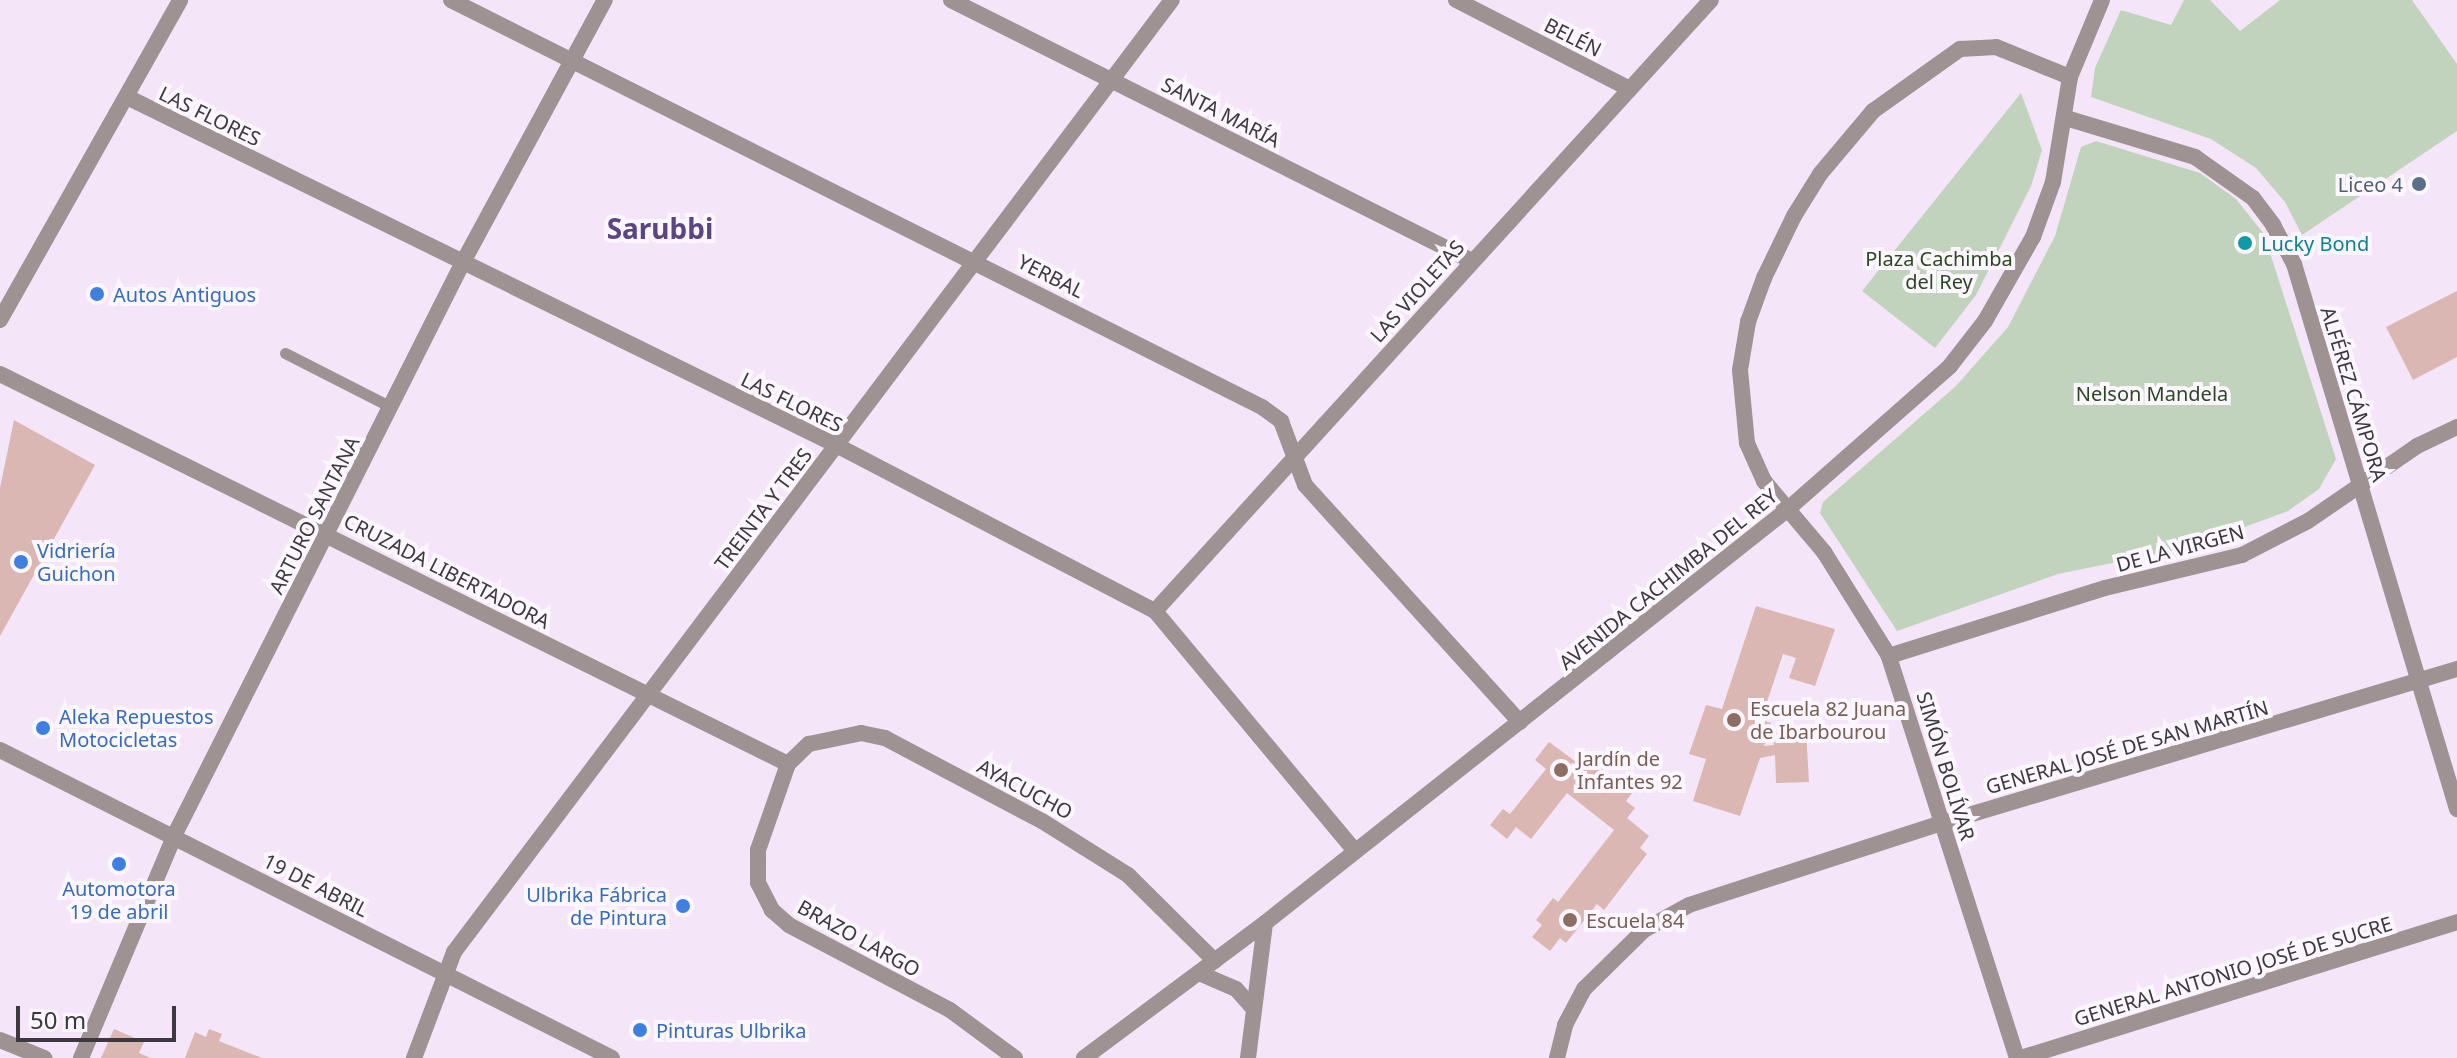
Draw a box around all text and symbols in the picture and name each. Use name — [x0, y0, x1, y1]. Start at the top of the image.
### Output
street label: BELÉN — [1540, 12, 1606, 62]
street label: SANTA MARÍA — [1158, 72, 1284, 152]
street label: LAS FLORES — [155, 81, 265, 151]
place label: Liceo 4 — [2338, 172, 2403, 196]
marker: Liceo 4 — [2410, 175, 2428, 193]
district label: Sarubbi — [607, 211, 713, 245]
place label: Lucky Bond — [2261, 231, 2369, 255]
marker: Lucky Bond — [2236, 234, 2254, 252]
street label: LAS VIOLETAS — [1365, 235, 1469, 347]
park label: Plaza Cachimba del Rey — [1865, 246, 2013, 293]
street label: YERBAL — [1014, 249, 1088, 303]
place label: Autos Antiguos — [113, 282, 256, 306]
marker: Autos Antiguos — [88, 285, 106, 303]
street label: ALFÉREZ CÁMPORA — [2316, 304, 2392, 484]
street label: LAS FLORES — [737, 367, 847, 437]
park label: Nelson Mandela — [2076, 381, 2228, 405]
street label: ARTURO SANTANA — [264, 432, 364, 598]
street label: TREINTA Y TRES — [709, 443, 817, 575]
street label: AVENIDA CACHIMBA DEL REY — [1554, 483, 1782, 675]
street label: CRUZADA LIBERTADORA — [340, 509, 554, 633]
street label: DE LA VIRGEN — [2113, 519, 2247, 577]
place label: Vidriería Guichon — [37, 538, 116, 585]
marker: Vidriería Guichon — [12, 553, 30, 571]
street label: SIMÓN BOLÍVAR — [1912, 689, 1980, 843]
street label: GENERAL JOSÉ DE SAN MARTÍN — [1983, 695, 2271, 799]
place label: Escuela 82 Juana de Ibarbourou — [1750, 696, 1906, 743]
place label: Aleka Repuestos Motocicletas — [59, 704, 213, 751]
marker: Escuela 82 Juana de Ibarbourou — [1725, 711, 1743, 729]
marker: Aleka Repuestos Motocicletas — [34, 719, 52, 737]
place label: Jardín de Infantes 92 — [1577, 746, 1683, 793]
street label: AYACUCHO — [973, 754, 1077, 824]
marker: Jardín de Infantes 92 — [1552, 761, 1570, 779]
street label: 19 DE ABRIL — [260, 848, 372, 922]
marker: Automotora 19 de abril — [110, 855, 128, 873]
place label: Automotora 19 de abril — [62, 876, 176, 923]
place label: Ulbrika Fábrica de Pintura — [526, 882, 667, 929]
street label: BRAZO LARGO — [794, 894, 924, 982]
marker: Ulbrika Fábrica de Pintura — [674, 897, 692, 915]
place label: Escuela 84 — [1586, 908, 1684, 932]
marker: Escuela 84 — [1561, 911, 1579, 929]
street label: GENERAL ANTONIO JOSÉ DE SUCRE — [2071, 911, 2395, 1031]
scale bar — [20, 990, 180, 1040]
text: 50 m — [30, 1003, 86, 1036]
place label: Pinturas Ulbrika — [656, 1018, 806, 1042]
marker: Pinturas Ulbrika — [631, 1021, 649, 1039]

